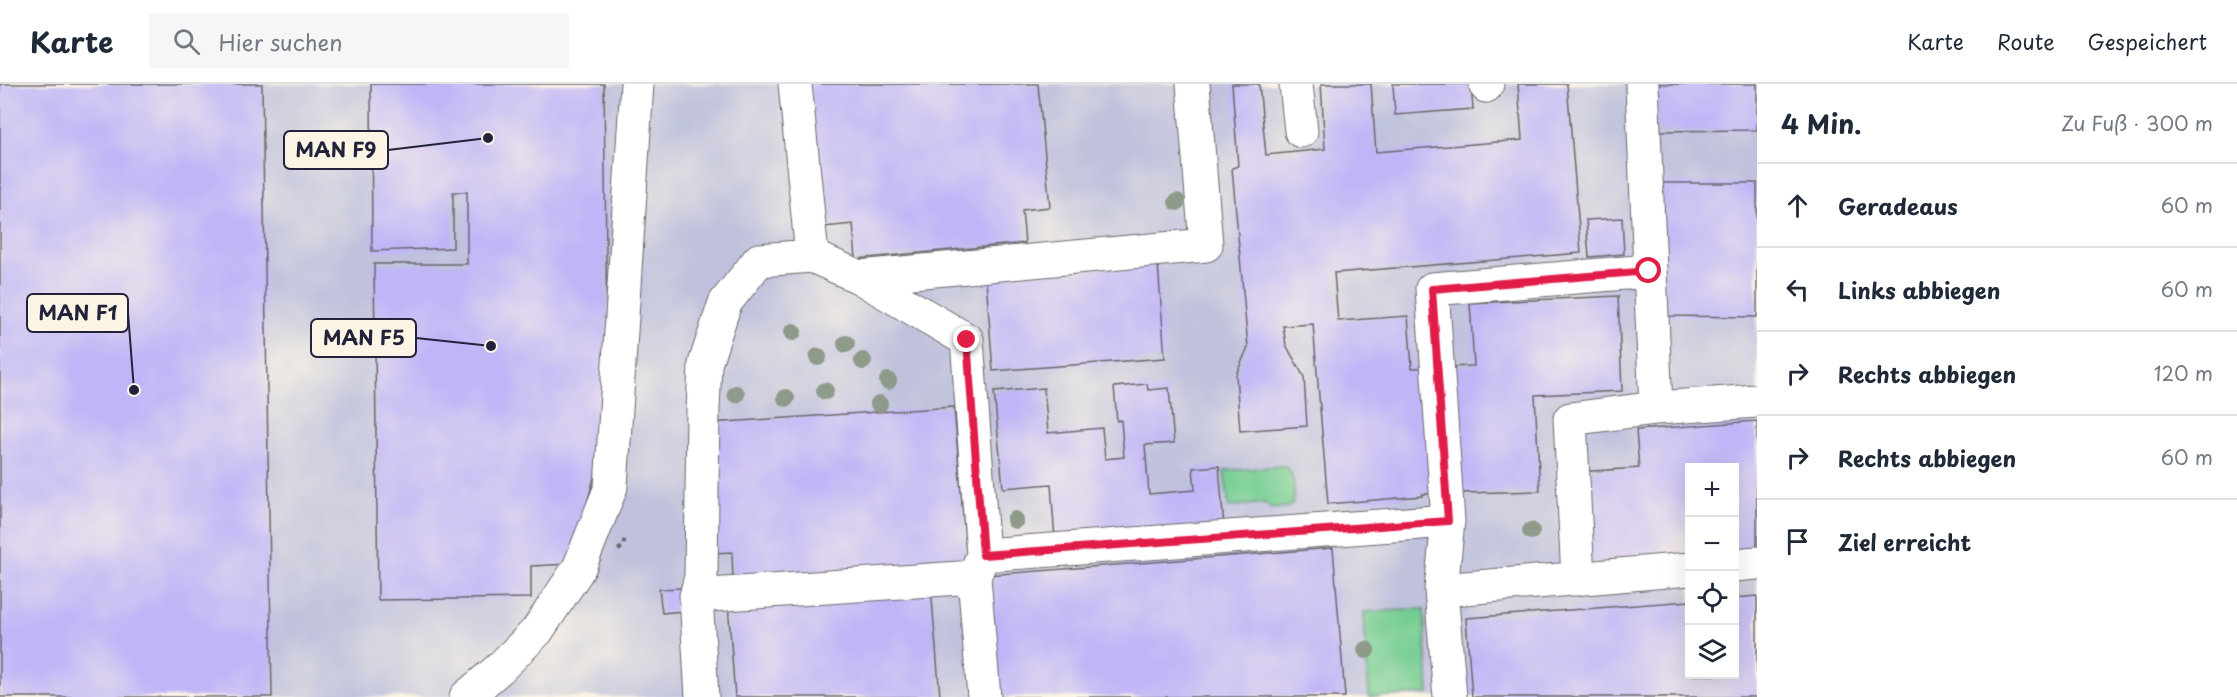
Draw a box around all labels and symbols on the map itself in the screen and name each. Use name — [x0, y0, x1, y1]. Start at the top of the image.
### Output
callout: MAN F9 — [284, 131, 388, 169]
text: MAN F9 — [296, 134, 376, 164]
route start — [1635, 257, 1661, 283]
callout: MAN F1 — [27, 294, 128, 332]
text: MAN F1 — [39, 297, 118, 327]
callout: MAN F5 — [311, 319, 416, 357]
text: MAN F5 — [323, 322, 405, 352]
route end — [953, 326, 979, 352]

